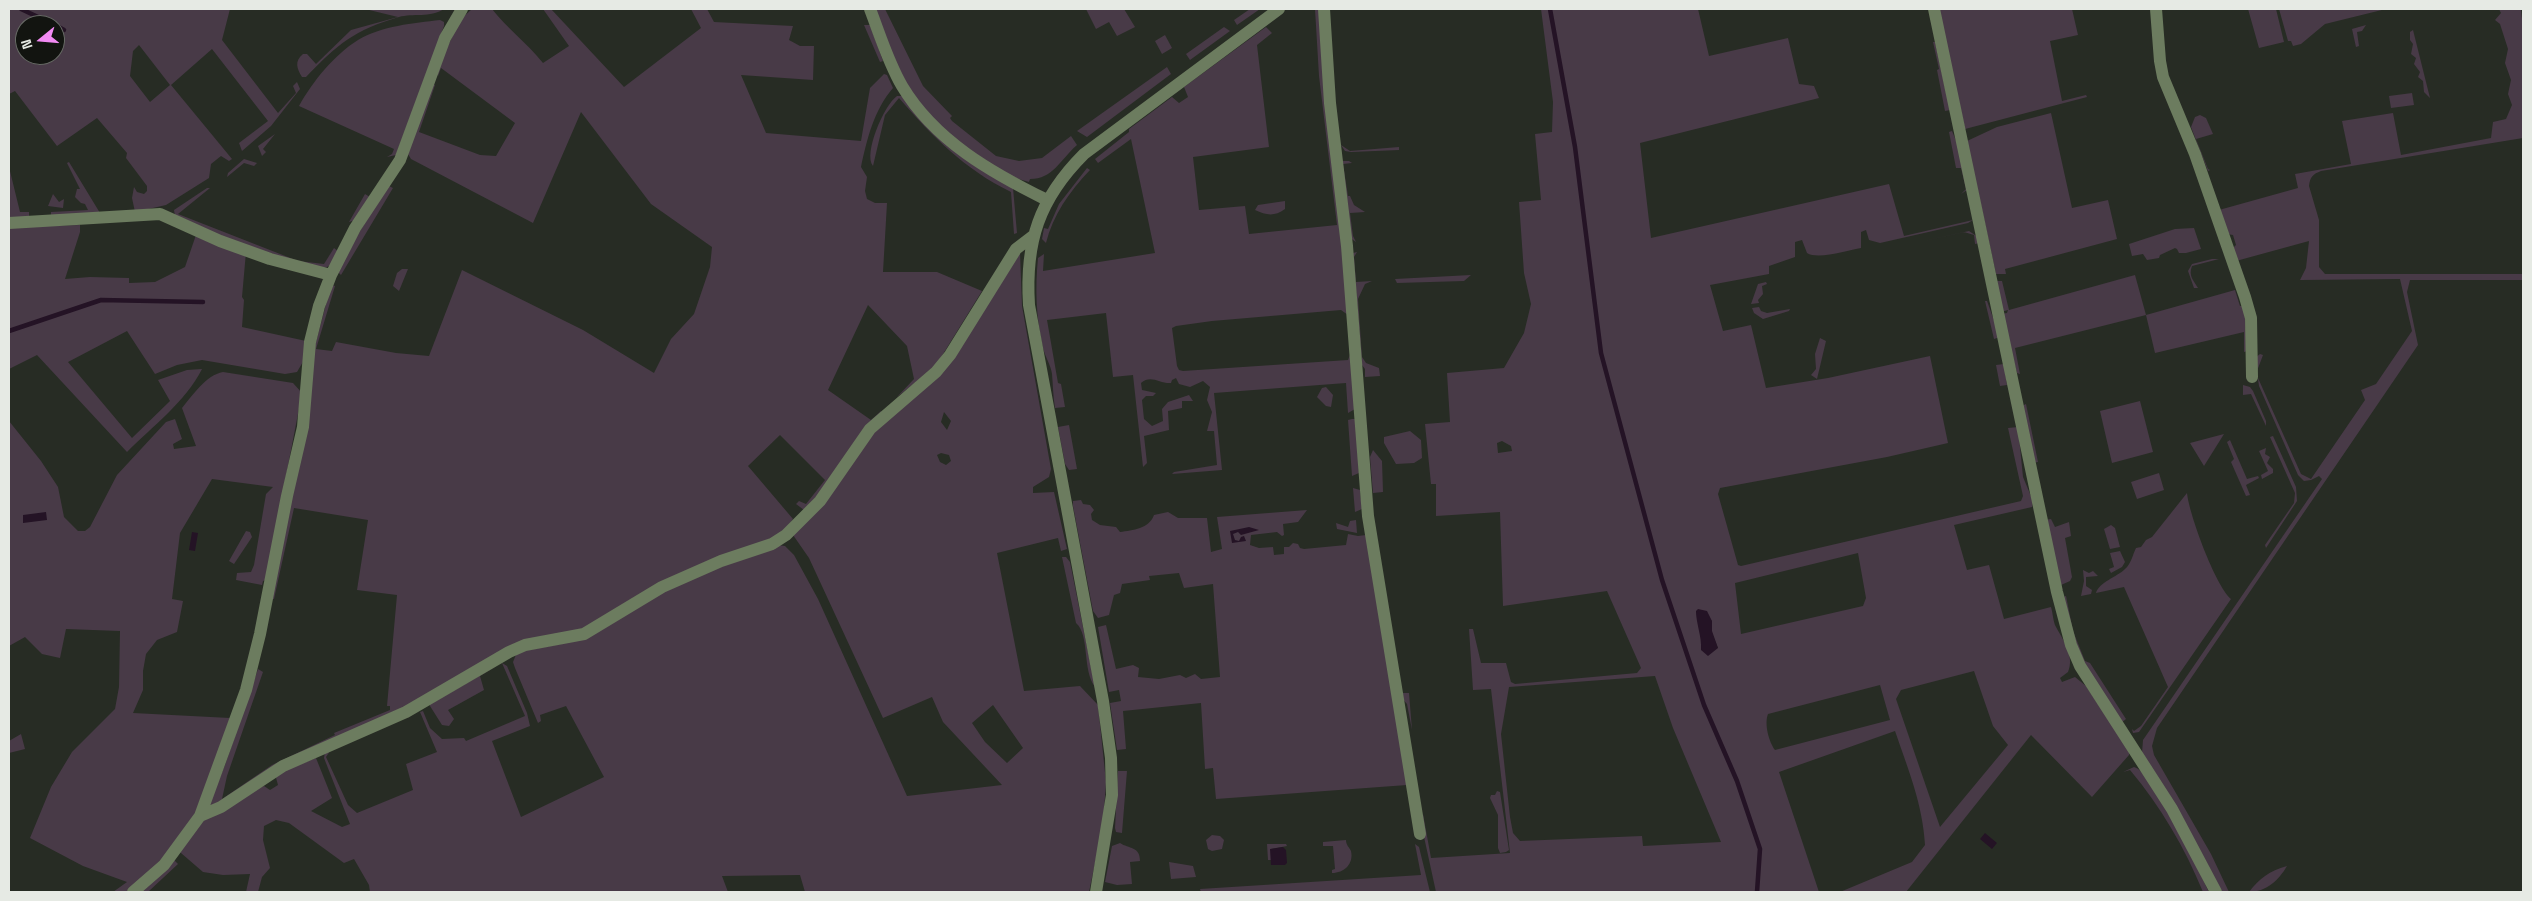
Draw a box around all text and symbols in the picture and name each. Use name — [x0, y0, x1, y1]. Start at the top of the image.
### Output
north arrow — [15, 15, 65, 65]
text: N — [17, 37, 37, 51]

